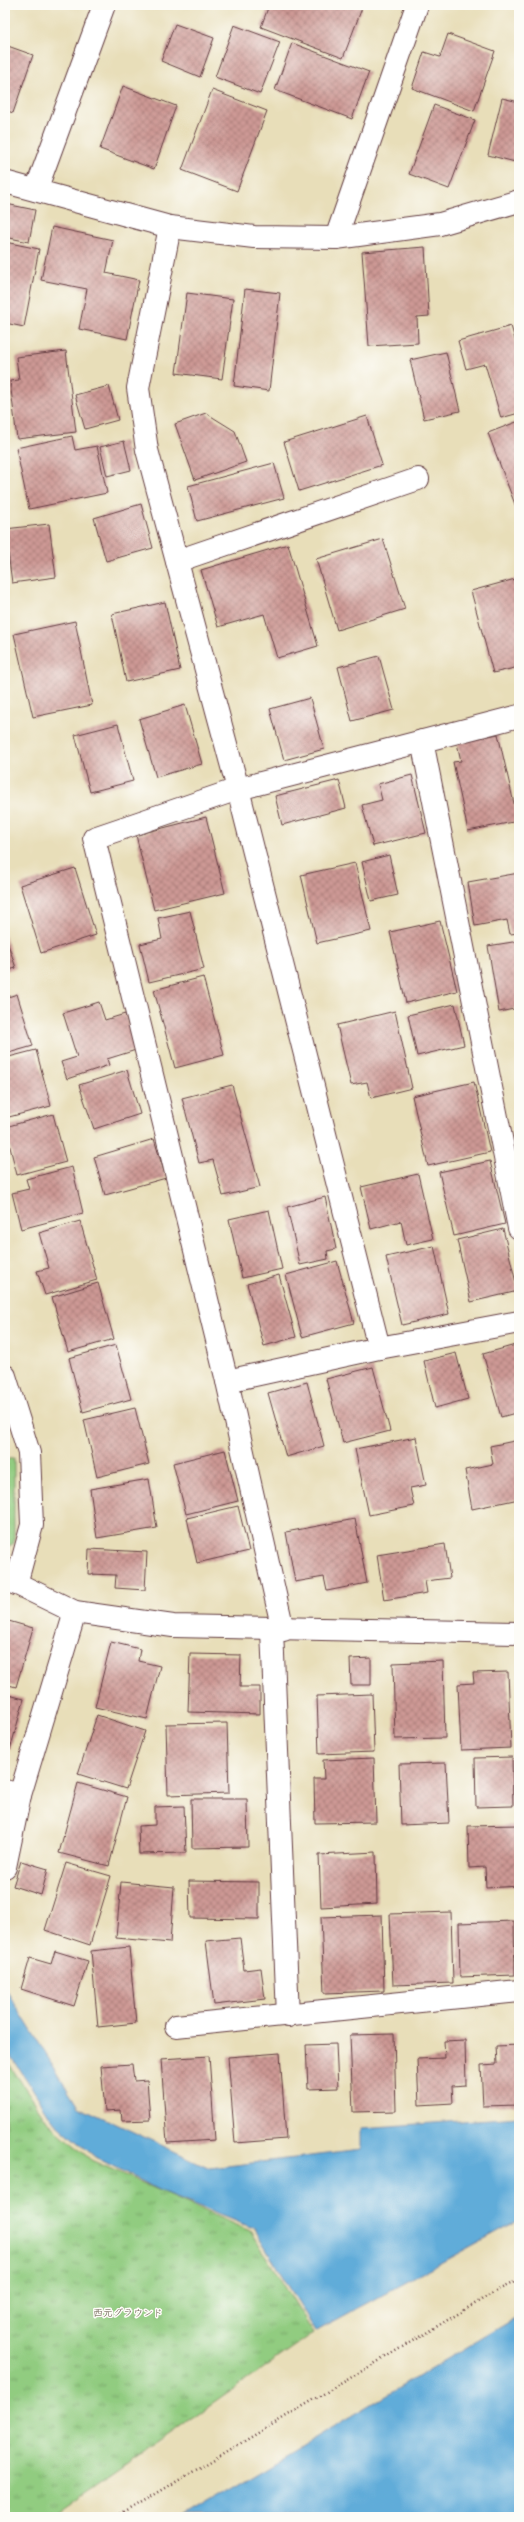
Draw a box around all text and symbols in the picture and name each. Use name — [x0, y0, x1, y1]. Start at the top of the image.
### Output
park label: 西元グラウンド — [93, 2304, 163, 2319]

